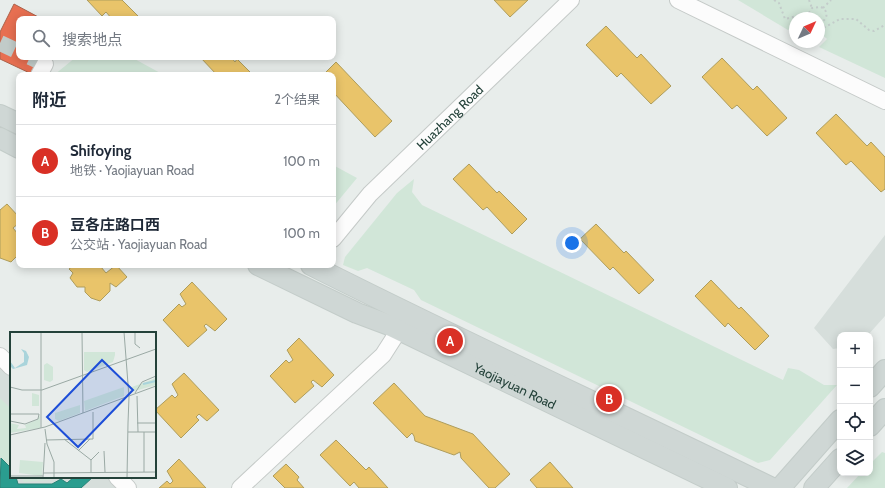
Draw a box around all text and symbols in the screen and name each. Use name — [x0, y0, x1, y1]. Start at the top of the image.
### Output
north arrow — [789, 12, 825, 48]
search box — [16, 16, 336, 60]
icon: search — [30, 27, 52, 49]
text: 搜索地点 — [62, 31, 122, 49]
street label: Huazhang Road — [413, 81, 486, 153]
text: 附近 — [32, 90, 66, 110]
text: 2个结果 — [274, 91, 320, 107]
text: Shifoying — [70, 142, 131, 160]
text: A — [41, 153, 49, 169]
text: 100 m — [283, 153, 320, 169]
text: 地铁 · Yaojiayuan Road — [70, 162, 194, 178]
text: 豆各庄路口西 — [70, 216, 160, 234]
text: B — [41, 225, 49, 241]
text: 100 m — [283, 225, 320, 241]
your location — [562, 233, 582, 253]
text: 公交站 · Yaojiayuan Road — [70, 236, 207, 252]
pin: A — [437, 326, 463, 356]
inset map — [10, 332, 156, 478]
map controls — [837, 332, 873, 476]
button: + — [837, 332, 873, 368]
street label: Yaojiayuan Road — [470, 359, 559, 412]
button: − — [837, 368, 873, 404]
pin: B — [596, 384, 622, 414]
button: locate — [837, 404, 873, 440]
button: layers — [837, 440, 873, 476]

